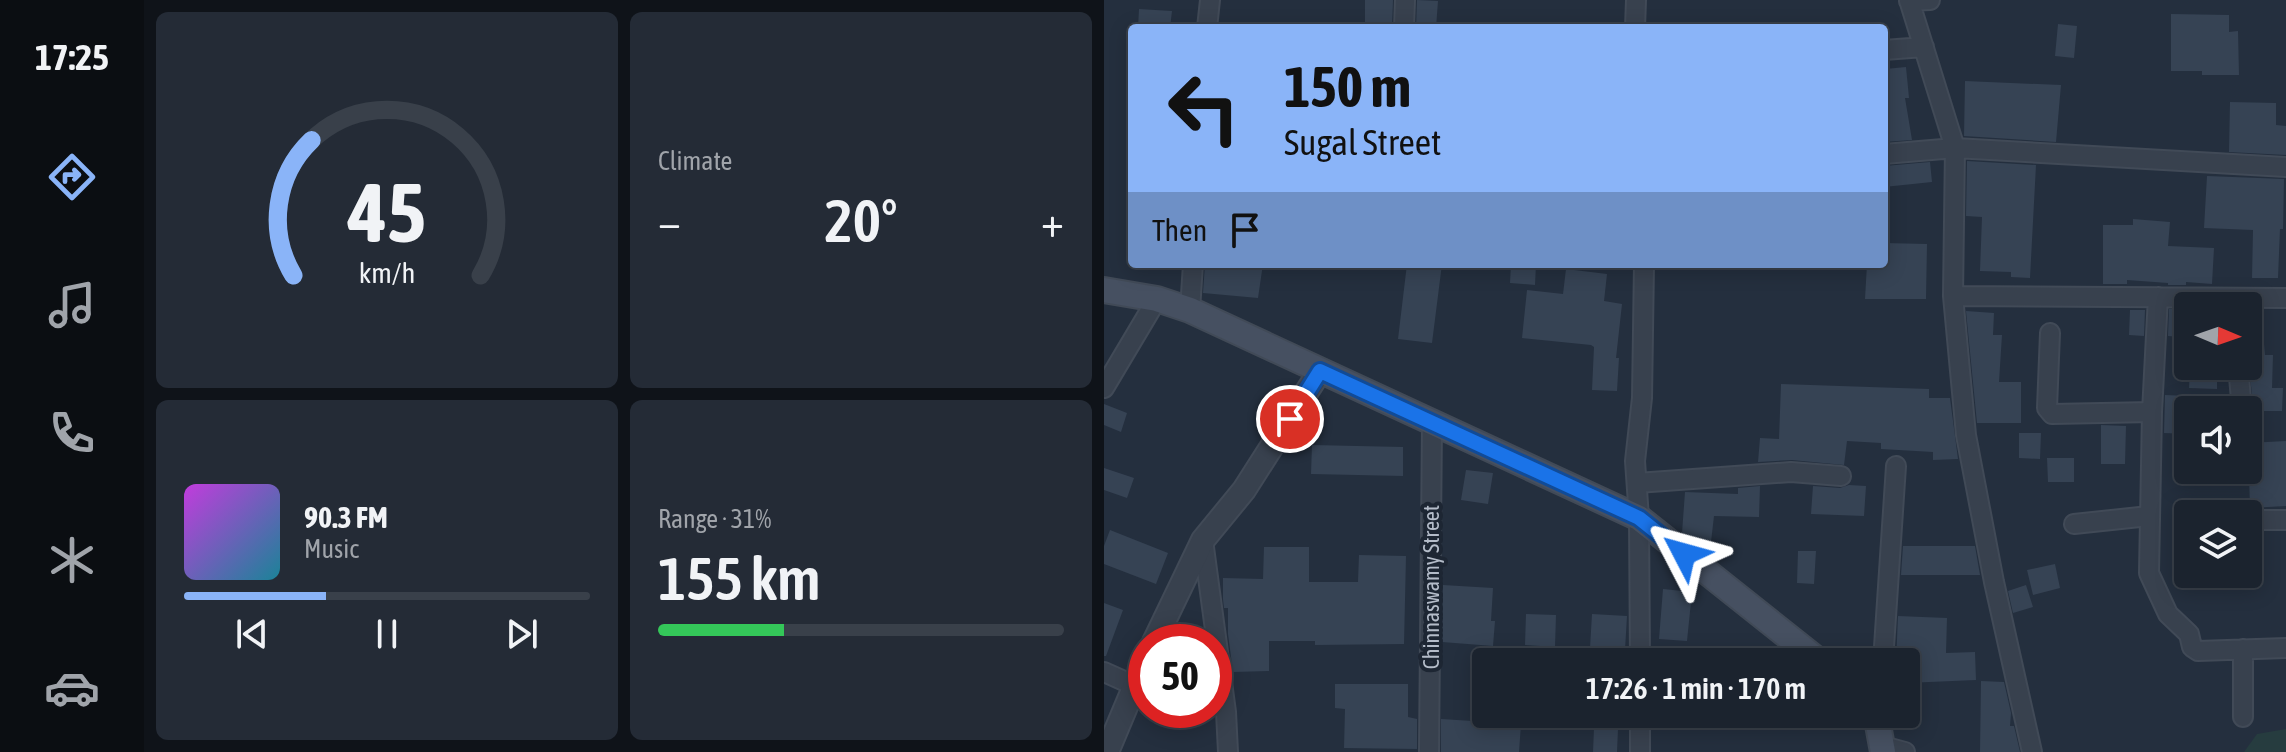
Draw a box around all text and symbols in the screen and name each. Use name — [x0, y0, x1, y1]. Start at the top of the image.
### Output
text: 17:25 — [35, 36, 109, 78]
text: 150 m — [1284, 55, 1411, 119]
icon: left — [1152, 56, 1256, 160]
text: Sugal Street — [1284, 121, 1441, 163]
text: Climate — [658, 146, 732, 176]
icon: directions — [44, 149, 100, 205]
text: 45 — [347, 164, 426, 260]
text: 20° — [825, 186, 897, 255]
text: − — [658, 196, 681, 246]
text: + — [1041, 196, 1064, 246]
icon: arrive — [1223, 208, 1267, 252]
text: Then — [1152, 213, 1207, 247]
text: km/h — [359, 256, 415, 289]
icon: music — [44, 277, 100, 333]
north arrow — [2174, 292, 2262, 380]
map controls — [2174, 292, 2262, 588]
pin — [1256, 385, 1324, 453]
button: sound — [2174, 396, 2262, 484]
icon: arrive — [1268, 397, 1312, 441]
icon: phone — [44, 405, 100, 461]
text: 90.3 FM — [304, 500, 388, 534]
button: layers — [2174, 500, 2262, 588]
text: Range · 31% — [658, 504, 771, 534]
street label: Chinnaswamy Street — [1418, 505, 1444, 669]
position arrow — [1642, 512, 1726, 596]
icon: climate — [44, 532, 100, 588]
text: Music — [304, 534, 359, 564]
text: 155 km — [658, 544, 820, 613]
icon: previous — [230, 612, 274, 656]
icon: pause — [365, 612, 409, 656]
icon: next — [500, 612, 544, 656]
speed limit sign: 50 — [1128, 624, 1232, 728]
icon: car — [44, 660, 100, 716]
text: 17:26 · 1 min · 170 m — [1586, 671, 1806, 705]

